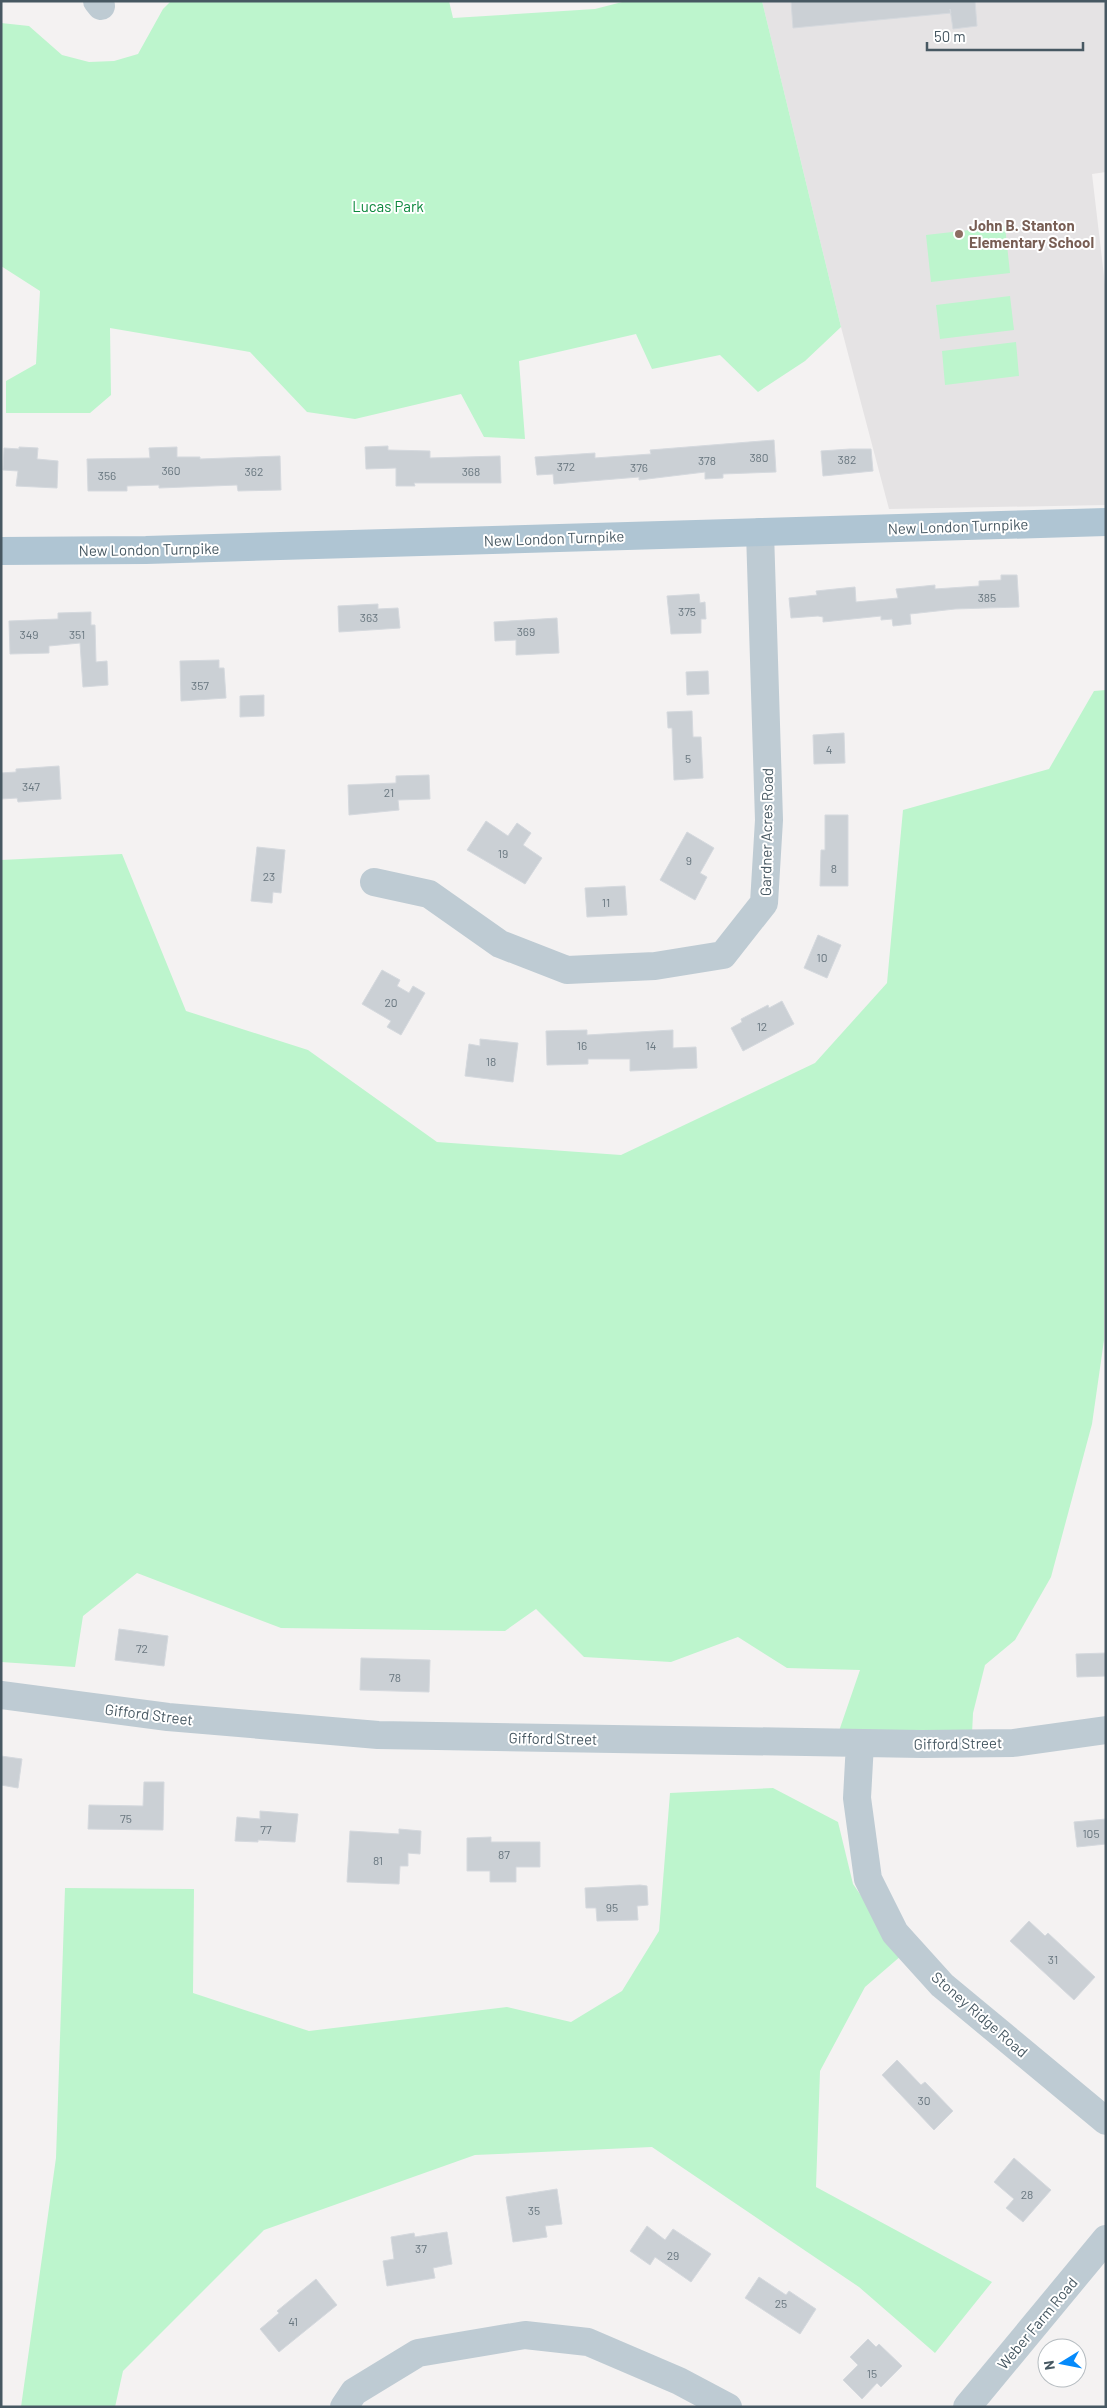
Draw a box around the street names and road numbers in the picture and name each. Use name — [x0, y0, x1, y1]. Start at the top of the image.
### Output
street label: New London Turnpike — [887, 515, 1029, 537]
street label: New London Turnpike — [483, 527, 625, 549]
street label: New London Turnpike — [79, 539, 219, 559]
street label: Gardner Acres Road — [756, 768, 776, 896]
street label: Gifford Street — [104, 1700, 194, 1728]
street label: Gifford Street — [508, 1728, 598, 1748]
street label: Gifford Street — [913, 1733, 1003, 1753]
street label: Stoney Ridge Road — [928, 1967, 1032, 2061]
street label: Weber Farm Road — [993, 2273, 1081, 2373]

